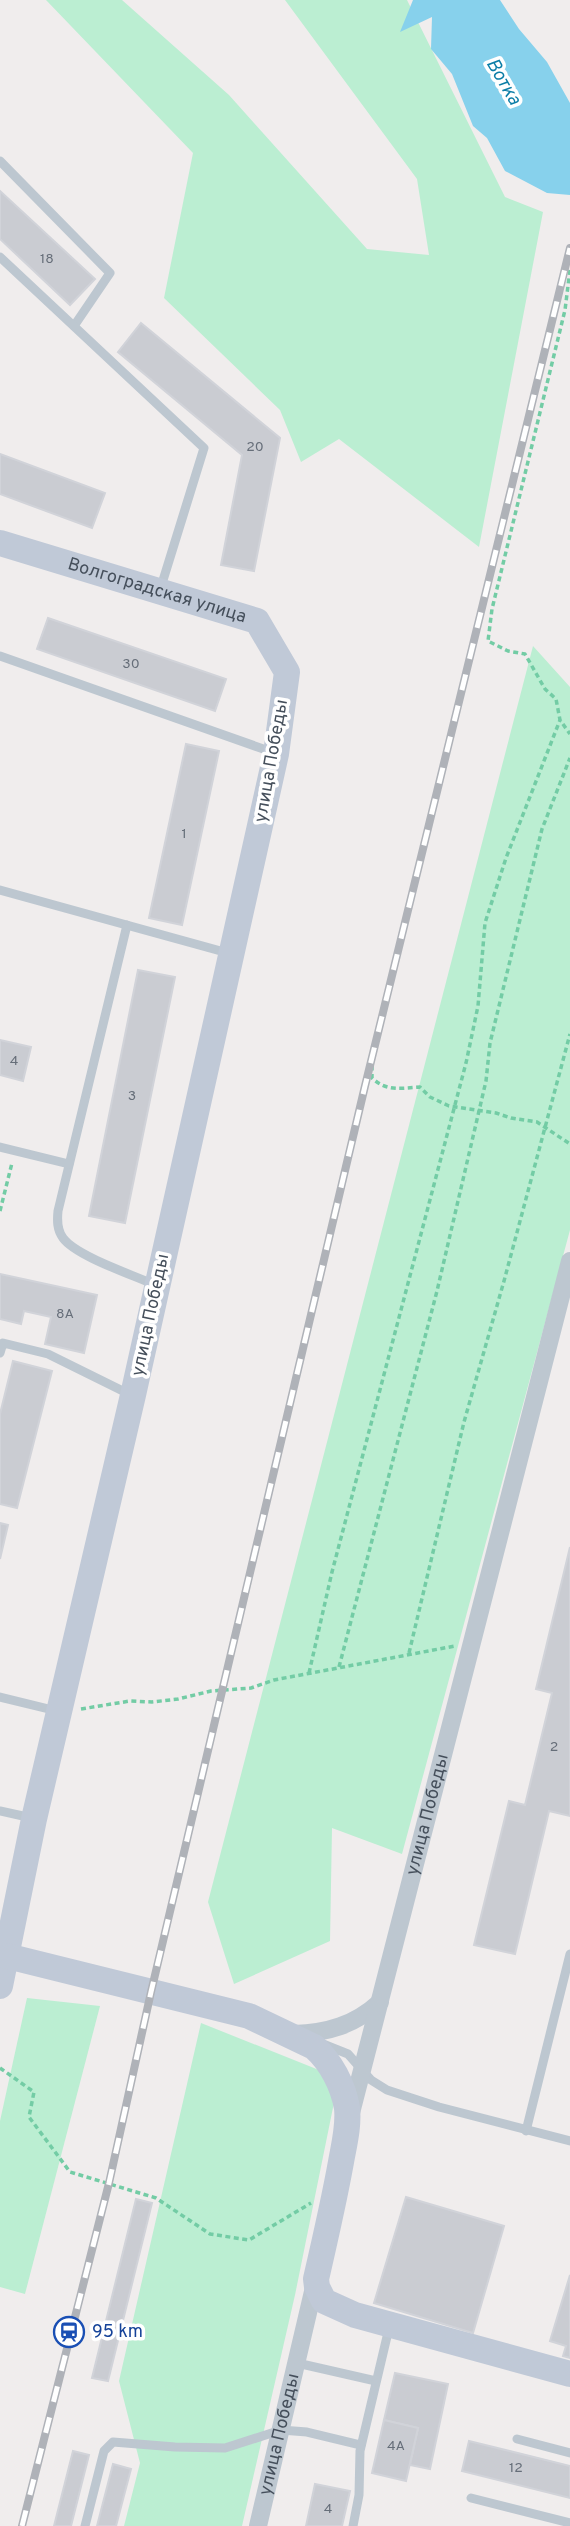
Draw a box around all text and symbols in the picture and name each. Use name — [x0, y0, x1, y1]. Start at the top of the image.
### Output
water label: Вотка — [480, 54, 526, 110]
house number: 18 — [40, 251, 54, 268]
house number: 20 — [246, 439, 264, 456]
street label: Волгоградская улица — [65, 553, 249, 629]
house number: 30 — [122, 656, 140, 673]
street label: улица Победы — [250, 698, 294, 824]
house number: 1 — [181, 826, 187, 843]
house number: 4 — [10, 1053, 18, 1070]
house number: 3 — [128, 1088, 136, 1105]
street label: улица Победы — [127, 1252, 175, 1378]
house number: 8А — [56, 1306, 74, 1323]
house number: 2 — [550, 1739, 558, 1756]
street label: улица Победы — [401, 1751, 454, 1878]
station icon: 95 km — [52, 2315, 86, 2349]
place label: 95 km — [92, 2321, 143, 2344]
street label: улица Победы — [254, 2371, 305, 2498]
house number: 4А — [387, 2438, 405, 2455]
house number: 12 — [509, 2460, 523, 2477]
house number: 4 — [324, 2501, 332, 2518]

